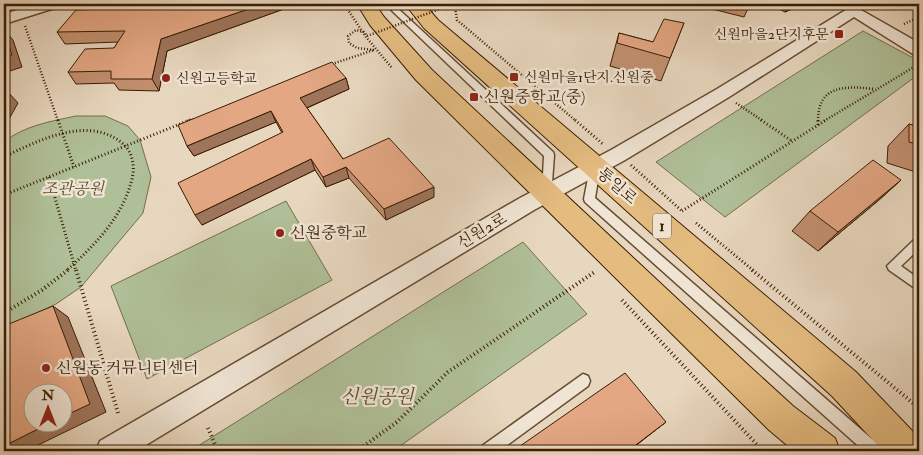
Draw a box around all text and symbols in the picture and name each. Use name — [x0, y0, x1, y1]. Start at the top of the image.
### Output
place label: 신원마을2단지후문 — [714, 26, 829, 43]
marker: 신원마을2단지후문 — [833, 28, 845, 40]
place label: 신원마을1단지.신원중 — [524, 69, 654, 86]
place label: 신원고등학교 — [176, 70, 258, 87]
marker: 신원마을1단지.신원중 — [508, 71, 520, 83]
marker: 신원고등학교 — [160, 72, 172, 84]
place label: 신원중학교(중) — [484, 87, 585, 107]
marker: 신원중학교(중) — [468, 91, 480, 103]
street label: 통일로 — [593, 163, 641, 209]
park label: 조관공원 — [42, 179, 105, 199]
street label: 신원2로 — [453, 208, 511, 254]
road number: 1 — [653, 214, 671, 238]
place label: 신원중학교 — [290, 223, 367, 243]
marker: 신원중학교 — [274, 227, 286, 239]
place label: 신원동 커뮤니티센터 — [56, 358, 198, 378]
marker: 신원동 커뮤니티센터 — [40, 362, 52, 374]
north arrow — [22, 382, 72, 432]
park label: 신원공원 — [340, 385, 415, 409]
text: N — [41, 387, 55, 404]

